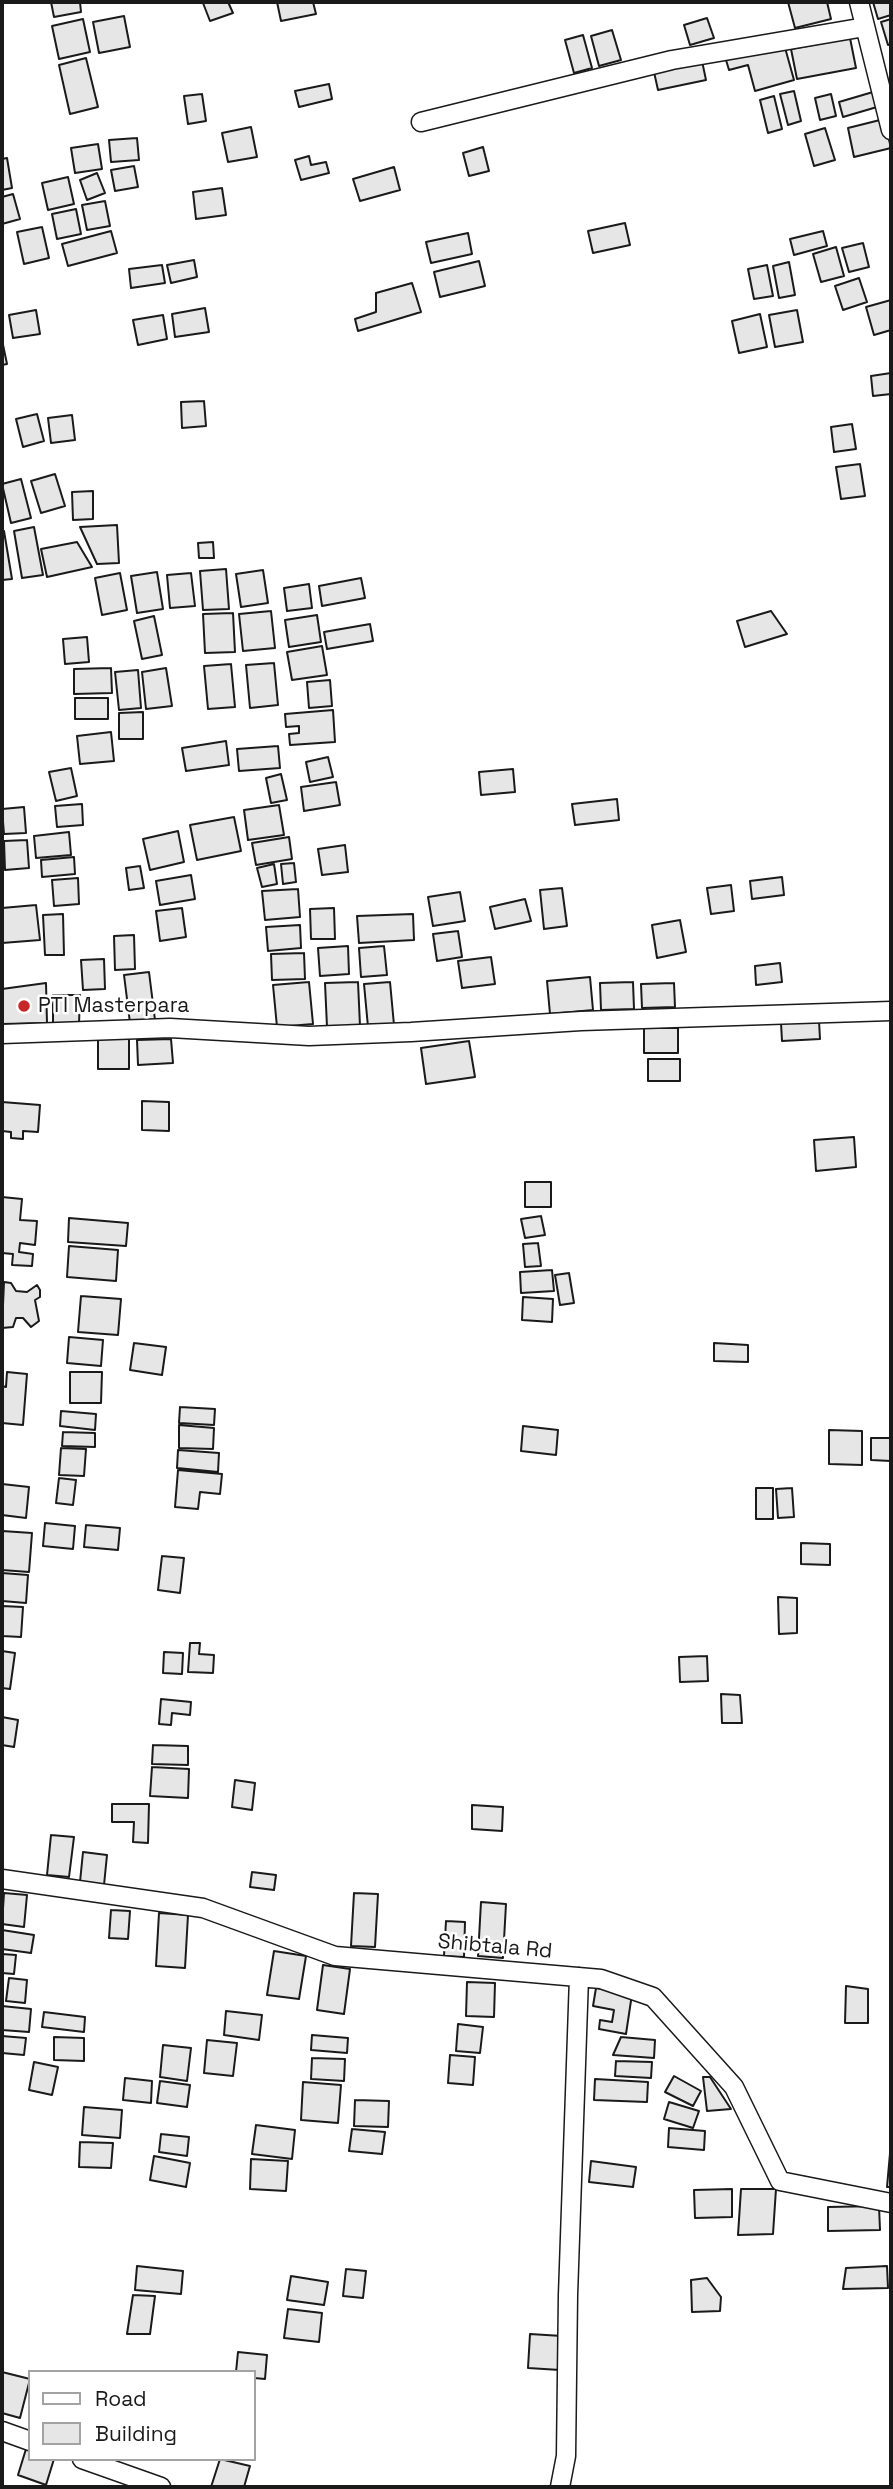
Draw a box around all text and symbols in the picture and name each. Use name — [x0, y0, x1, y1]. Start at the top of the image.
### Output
place label: PTI Masterpara — [38, 993, 189, 1019]
marker: PTI Masterpara — [16, 998, 32, 1014]
street label: Shibtala Rd — [437, 1929, 553, 1965]
legend — [28, 2370, 256, 2461]
text: Road — [95, 2385, 147, 2412]
text: Building — [95, 2420, 177, 2447]

